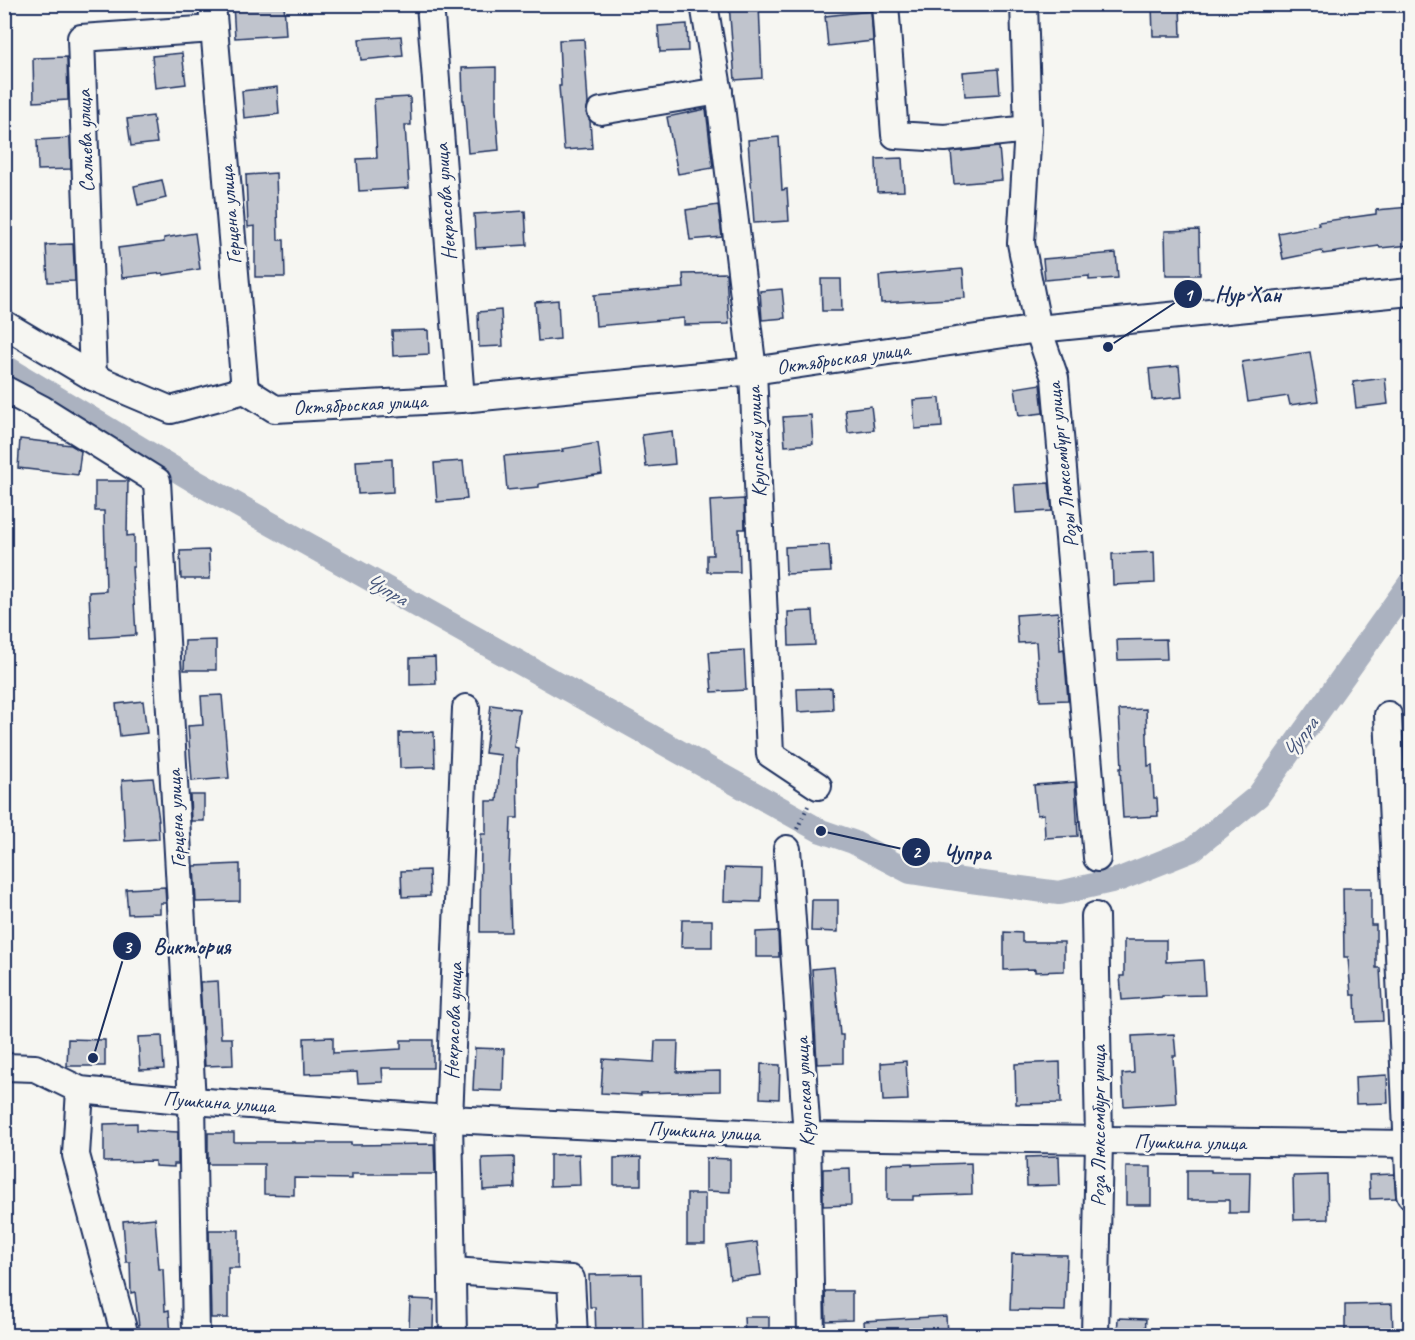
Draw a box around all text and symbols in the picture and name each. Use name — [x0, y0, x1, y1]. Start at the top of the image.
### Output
street label: Салиева улица — [70, 87, 100, 193]
street label: Некрасова улица — [428, 141, 462, 261]
street label: Герцена улица — [213, 162, 247, 265]
callout: Нур Хан — [1173, 274, 1292, 314]
text: Нур Хан — [1215, 281, 1282, 309]
text: 1 — [1184, 284, 1194, 306]
street label: Октябрьская улица — [775, 335, 914, 380]
street label: Розы Люксембург улица — [1040, 379, 1085, 549]
street label: Крупской улица — [740, 383, 772, 498]
street label: Октябрьская улица — [292, 387, 430, 420]
water label: Чупра — [360, 566, 414, 613]
water label: Чупра — [1276, 710, 1326, 764]
street label: Герцена улица — [160, 766, 192, 869]
callout: Чупра — [901, 832, 1003, 872]
text: Чупра — [943, 839, 992, 867]
text: 2 — [912, 841, 922, 863]
callout: Виктория — [112, 926, 243, 966]
text: Виктория — [153, 933, 233, 961]
text: 3 — [123, 936, 133, 958]
street label: Некрасова улица — [438, 960, 468, 1080]
street label: Крупская улица — [788, 1034, 820, 1147]
street label: Роза Люксембург улица — [1085, 1044, 1112, 1207]
street label: Пушкина улица — [162, 1085, 278, 1119]
street label: Пушкина улица — [647, 1115, 763, 1147]
street label: Пушкина улица — [1134, 1128, 1249, 1156]

